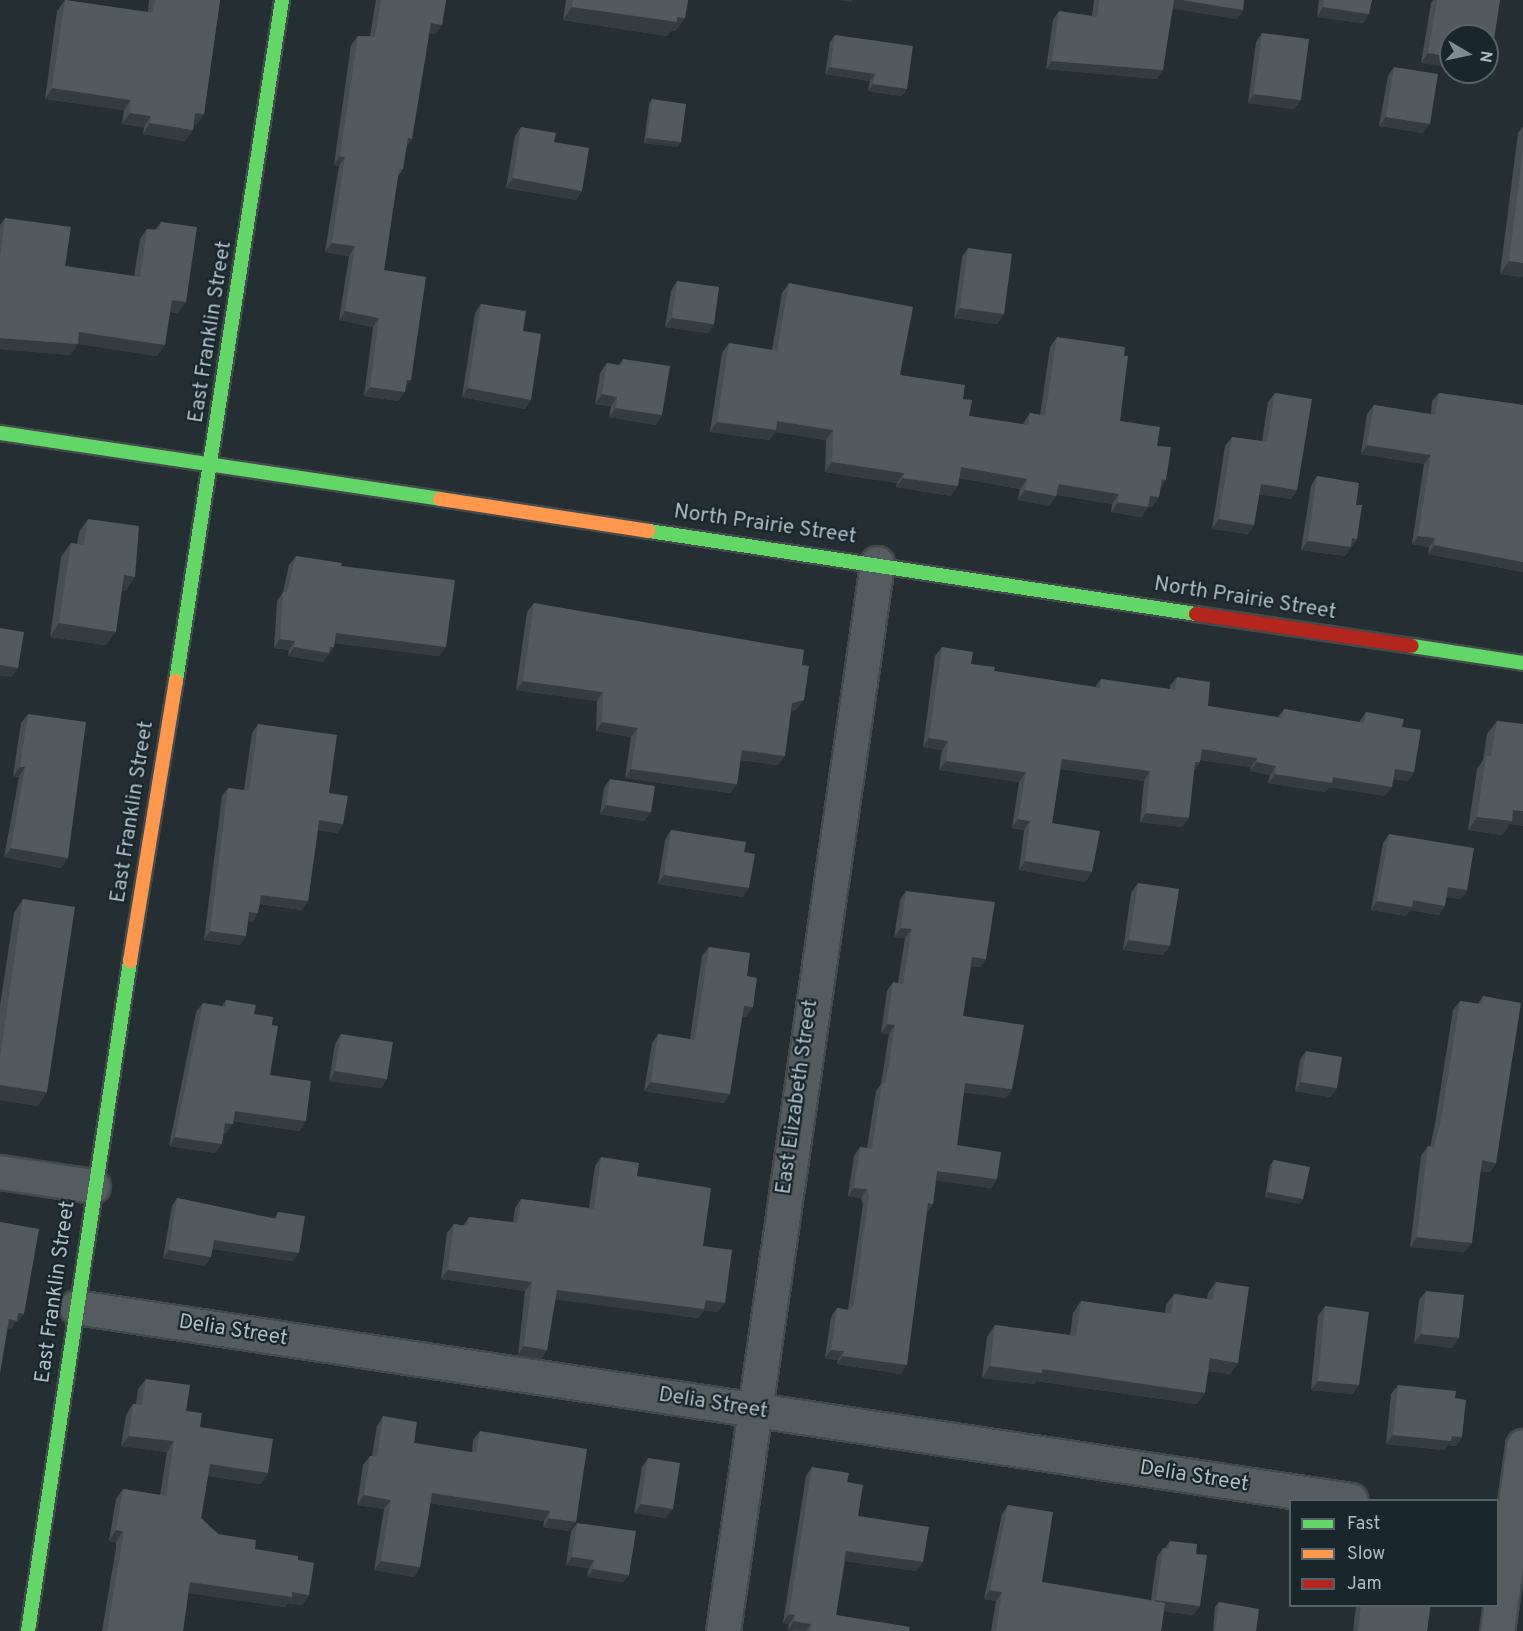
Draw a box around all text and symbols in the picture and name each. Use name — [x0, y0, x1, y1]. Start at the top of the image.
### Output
north arrow — [1439, 24, 1499, 84]
text: N — [1474, 49, 1496, 64]
street label: East Franklin Street — [184, 239, 238, 425]
street label: North Prairie Street — [672, 500, 858, 550]
street label: North Prairie Street — [1152, 572, 1338, 626]
street label: East Franklin Street — [106, 719, 160, 905]
street label: East Elizabeth Street — [772, 998, 824, 1196]
street label: East Franklin Street — [31, 1199, 81, 1385]
street label: Delia Street — [177, 1310, 289, 1352]
street label: Delia Street — [657, 1383, 769, 1425]
street label: Delia Street — [1138, 1456, 1250, 1498]
legend — [1289, 1499, 1499, 1607]
text: Fast — [1347, 1513, 1380, 1536]
text: Slow — [1347, 1543, 1385, 1566]
text: Jam — [1347, 1573, 1382, 1596]

